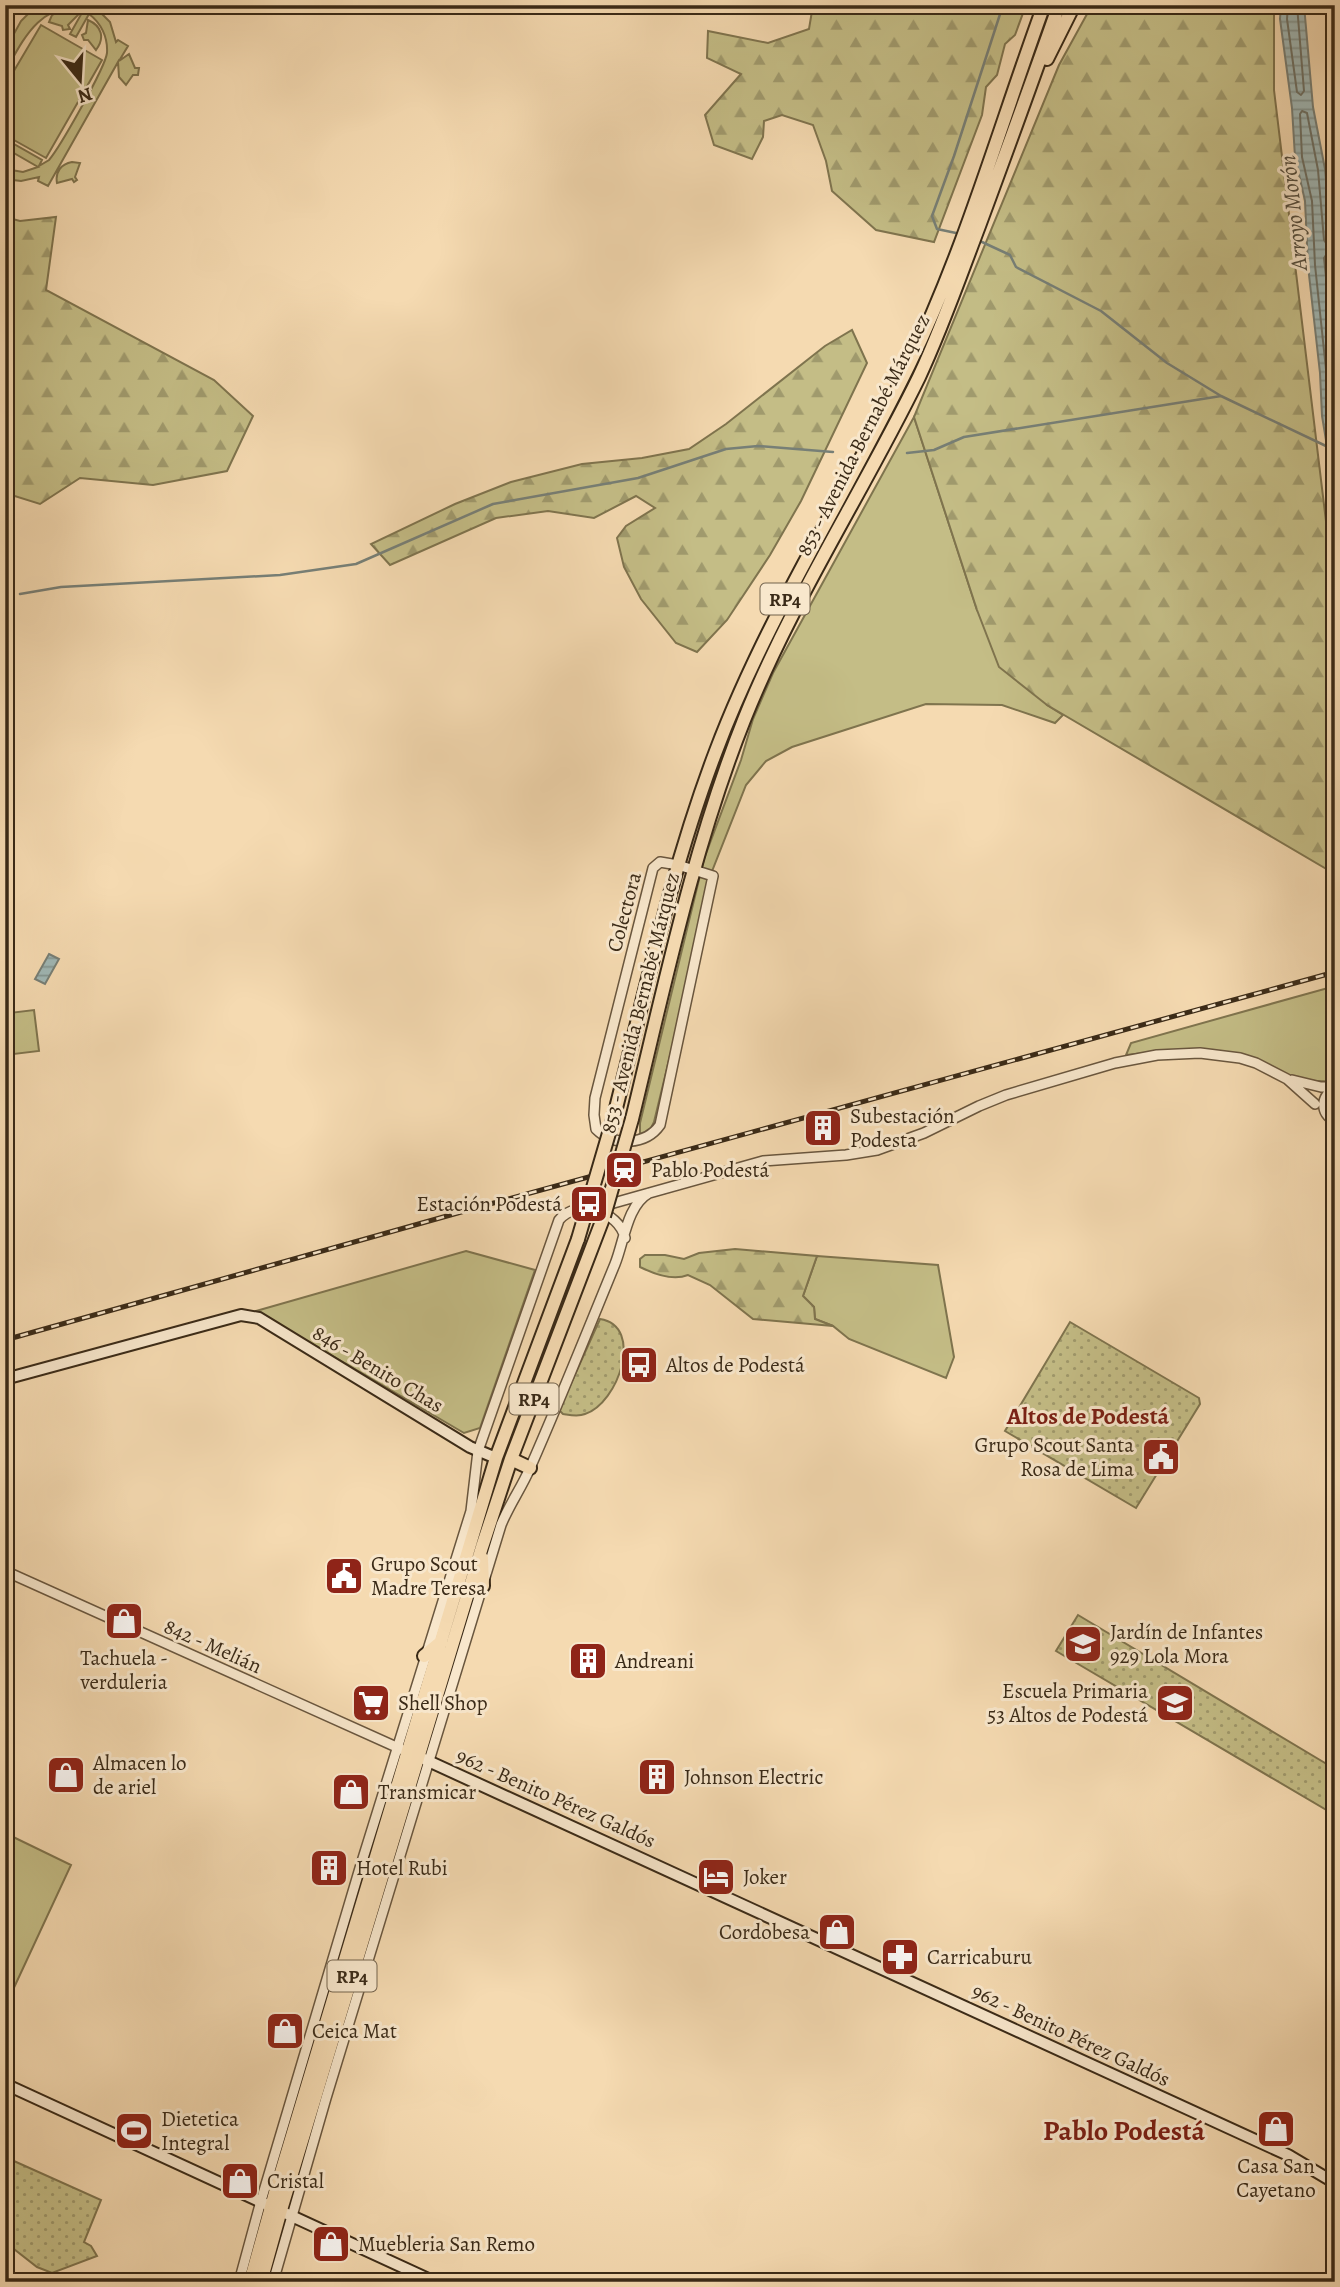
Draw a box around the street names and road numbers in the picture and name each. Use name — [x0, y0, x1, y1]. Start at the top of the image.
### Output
street label: 853 - Avenida Bernabé Márquez — [790, 309, 936, 561]
road number: RP4 — [760, 584, 810, 614]
street label: Colectora — [600, 869, 648, 955]
street label: 853 - Avenida Bernabé Márquez — [594, 870, 686, 1136]
street label: 846 - Benito Chas — [307, 1319, 449, 1419]
road number: RP4 — [510, 1384, 558, 1414]
street label: 842 - Melián — [160, 1612, 266, 1680]
street label: 962 - Benito Pérez Galdós — [452, 1741, 660, 1855]
road number: RP4 — [328, 1960, 376, 1992]
street label: 962 - Benito Pérez Galdós — [967, 1977, 1175, 2093]

